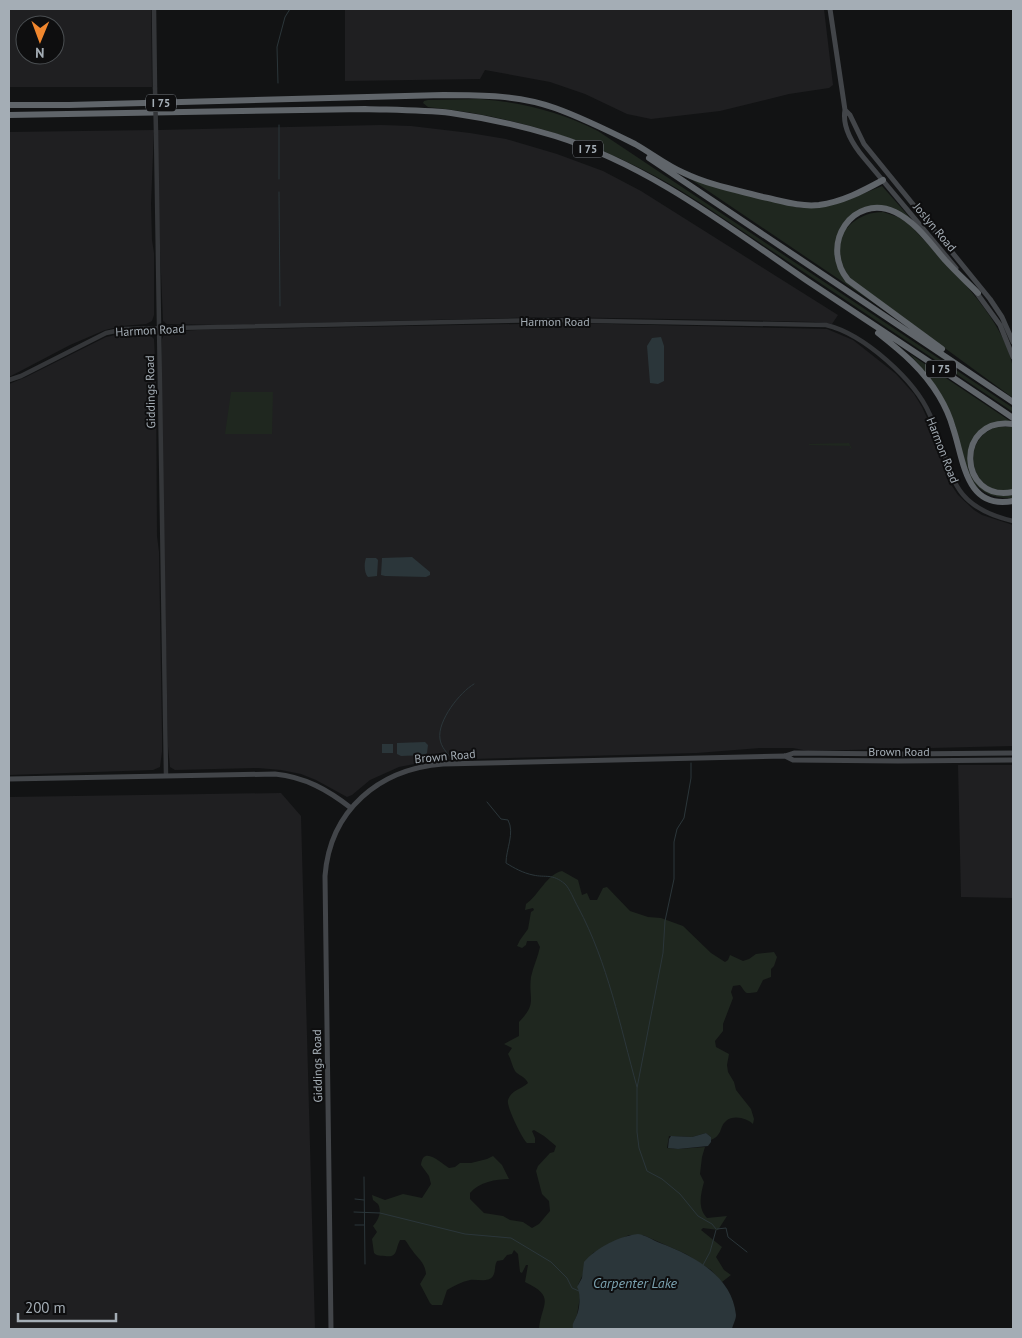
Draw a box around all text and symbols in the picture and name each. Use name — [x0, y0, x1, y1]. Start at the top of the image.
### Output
north arrow — [15, 15, 65, 65]
text: N — [35, 44, 45, 62]
road number: I 75 — [146, 95, 176, 112]
road number: I 75 — [573, 140, 603, 158]
street label: Joslyn Road — [910, 199, 960, 255]
street label: Harmon Road — [520, 314, 590, 329]
street label: Harmon Road — [115, 321, 185, 339]
street label: Giddings Road — [142, 355, 158, 429]
road number: I 75 — [926, 360, 956, 378]
street label: Harmon Road — [924, 415, 962, 485]
street label: Brown Road — [868, 744, 930, 759]
street label: Brown Road — [414, 746, 476, 766]
street label: Giddings Road — [309, 1029, 325, 1103]
water label: Carpenter Lake — [593, 1274, 678, 1292]
scale bar — [18, 1290, 115, 1322]
text: 200 m — [25, 1298, 66, 1317]

